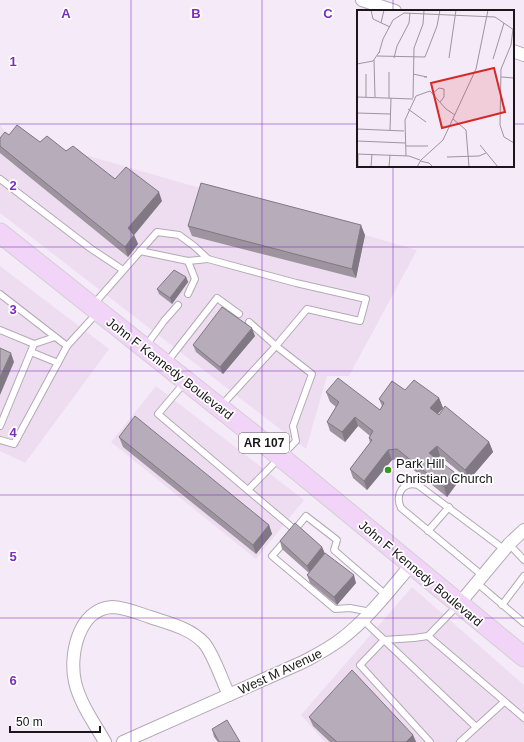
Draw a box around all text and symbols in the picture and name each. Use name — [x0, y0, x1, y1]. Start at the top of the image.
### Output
text: A — [61, 6, 71, 21]
text: B — [191, 6, 201, 21]
text: C — [323, 6, 333, 21]
inset map — [357, 10, 514, 167]
text: 1 — [9, 54, 17, 69]
text: 2 — [9, 178, 17, 193]
text: 3 — [9, 302, 17, 317]
street label: John F Kennedy Boulevard — [103, 314, 236, 423]
text: 4 — [9, 425, 17, 440]
road number: AR 107 — [239, 433, 289, 453]
place label: Park Hill Christian Church — [396, 456, 493, 486]
marker: Park Hill Christian Church — [383, 465, 393, 475]
street label: John F Kennedy Boulevard — [356, 517, 486, 630]
text: 5 — [9, 549, 17, 564]
street label: West M Avenue — [236, 646, 324, 697]
text: 6 — [9, 673, 17, 688]
scale bar — [10, 708, 100, 734]
text: 50 m — [16, 715, 43, 729]

